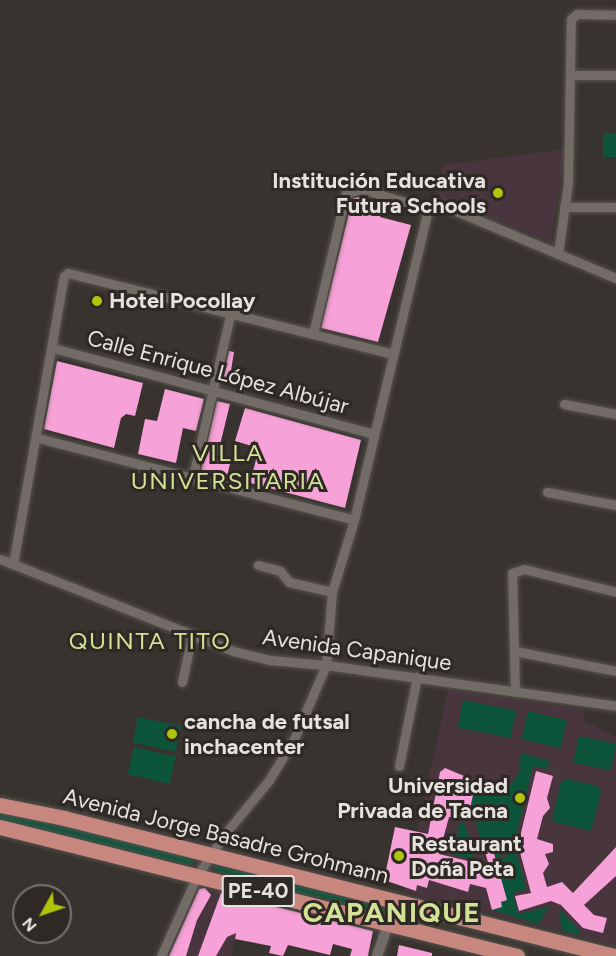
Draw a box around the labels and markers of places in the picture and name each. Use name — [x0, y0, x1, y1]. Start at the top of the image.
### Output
place label: Institución Educativa Futura Schools — [272, 167, 486, 218]
marker: Institución Educativa Futura Schools — [491, 186, 505, 200]
place label: Hotel Pocollay — [109, 288, 255, 314]
marker: Hotel Pocollay — [90, 294, 104, 308]
place label: cancha de futsal inchacenter — [184, 708, 350, 760]
marker: cancha de futsal inchacenter — [165, 727, 179, 741]
place label: Universidad Privada de Tacna — [337, 772, 508, 824]
marker: Universidad Privada de Tacna — [513, 791, 527, 805]
place label: Restaurant Doña Peta — [411, 830, 522, 882]
marker: Restaurant Doña Peta — [392, 849, 406, 863]

